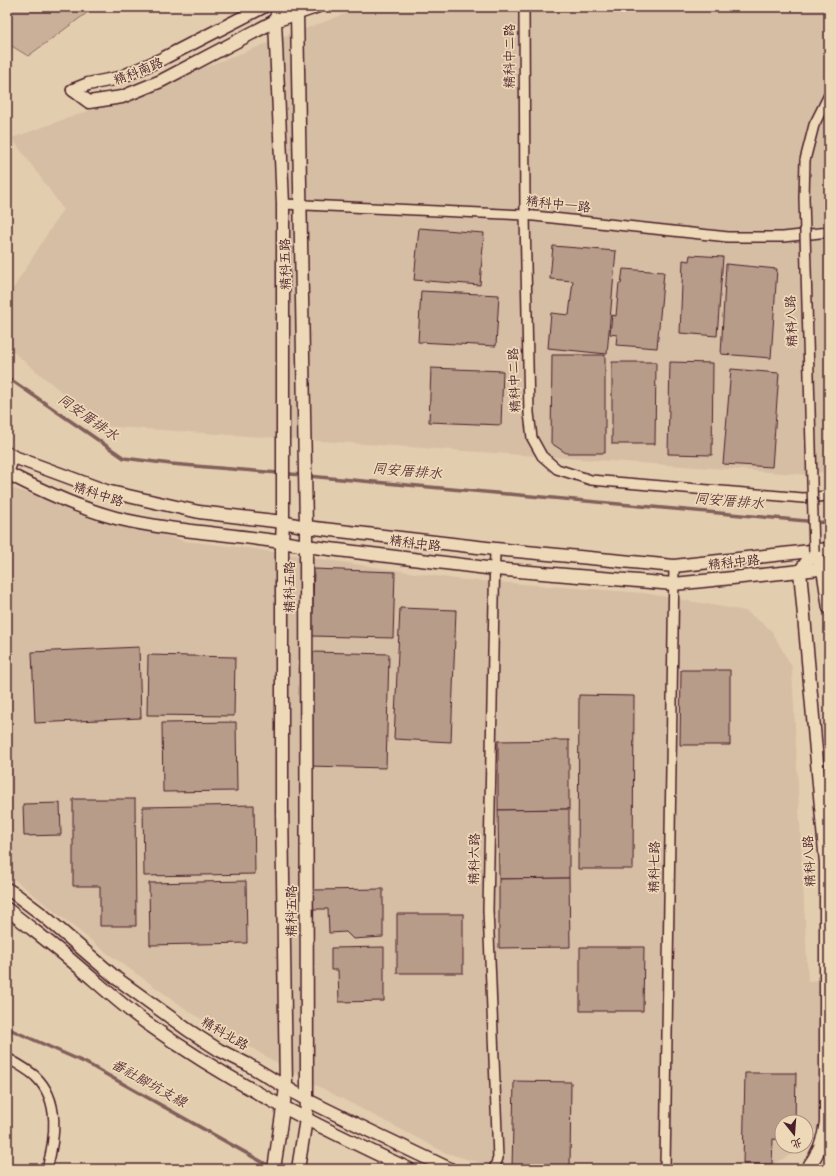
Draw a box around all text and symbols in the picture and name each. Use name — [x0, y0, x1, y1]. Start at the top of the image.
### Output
street label: 精科中二路 — [503, 23, 519, 89]
street label: 精科南路 — [112, 55, 166, 90]
street label: 精科中一路 — [525, 194, 591, 217]
street label: 精科五路 — [278, 238, 295, 290]
street label: 精科八路 — [784, 295, 801, 347]
street label: 精科中二路 — [506, 347, 525, 413]
water label: 同安厝排水 — [53, 391, 122, 447]
water label: 同安厝排水 — [371, 460, 444, 485]
street label: 精科中路 — [71, 480, 125, 511]
water label: 同安厝排水 — [693, 490, 766, 515]
street label: 精科中路 — [388, 533, 442, 556]
street label: 精科中路 — [707, 553, 761, 574]
street label: 精科五路 — [283, 561, 299, 613]
street label: 精科六路 — [467, 833, 484, 885]
street label: 精科八路 — [801, 835, 820, 887]
street label: 精科七路 — [647, 841, 664, 893]
street label: 精科五路 — [285, 885, 301, 937]
street label: 精科北路 — [198, 1015, 251, 1054]
water label: 番社腳坑支線 — [107, 1056, 190, 1113]
north arrow — [774, 1114, 814, 1154]
text: 北 — [789, 1134, 803, 1149]

